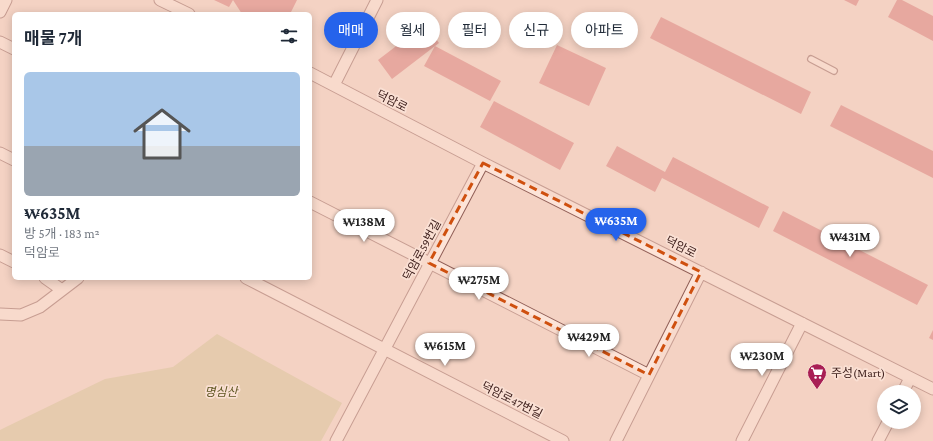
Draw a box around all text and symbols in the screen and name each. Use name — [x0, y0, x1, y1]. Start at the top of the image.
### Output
chip: 매매 — [324, 12, 378, 48]
chip: 월세 — [386, 12, 440, 48]
chip: 필터 — [448, 12, 501, 48]
chip: 신규 — [509, 12, 563, 48]
chip: 아파트 — [571, 12, 638, 48]
icon: filters — [278, 25, 300, 47]
text: 매물 7개 — [24, 29, 82, 48]
street label: 덕암로 — [374, 87, 410, 115]
icon: home — [126, 98, 198, 170]
text: ₩635M — [24, 204, 80, 223]
pin: ₩635M — [588, 208, 644, 242]
pin: ₩138M — [336, 209, 392, 243]
text: ₩635M — [594, 213, 638, 228]
text: ₩138M — [343, 214, 385, 229]
street label: 덕암로59번길 — [400, 217, 444, 283]
pin: ₩431M — [822, 224, 878, 258]
text: 방 5개 · 183 m² — [24, 226, 100, 241]
text: ₩431M — [829, 229, 871, 244]
street label: 덕암로 — [663, 233, 699, 261]
text: 덕암로 — [24, 245, 60, 260]
pin: ₩275M — [451, 267, 507, 301]
text: ₩275M — [458, 272, 500, 287]
pin: ₩429M — [561, 324, 617, 358]
text: ₩429M — [567, 329, 611, 344]
pin: ₩615M — [417, 333, 473, 367]
text: ₩615M — [424, 338, 466, 353]
pin: ₩230M — [734, 343, 790, 377]
text: ₩230M — [740, 348, 784, 363]
supermarket icon: 주성(Mart) — [806, 362, 828, 390]
place label: 주성(Mart) — [831, 366, 885, 380]
street label: 덕암로47번길 — [479, 379, 545, 421]
park label: 명심산 — [204, 385, 240, 399]
map controls — [877, 385, 921, 429]
button: layers — [877, 385, 921, 429]

